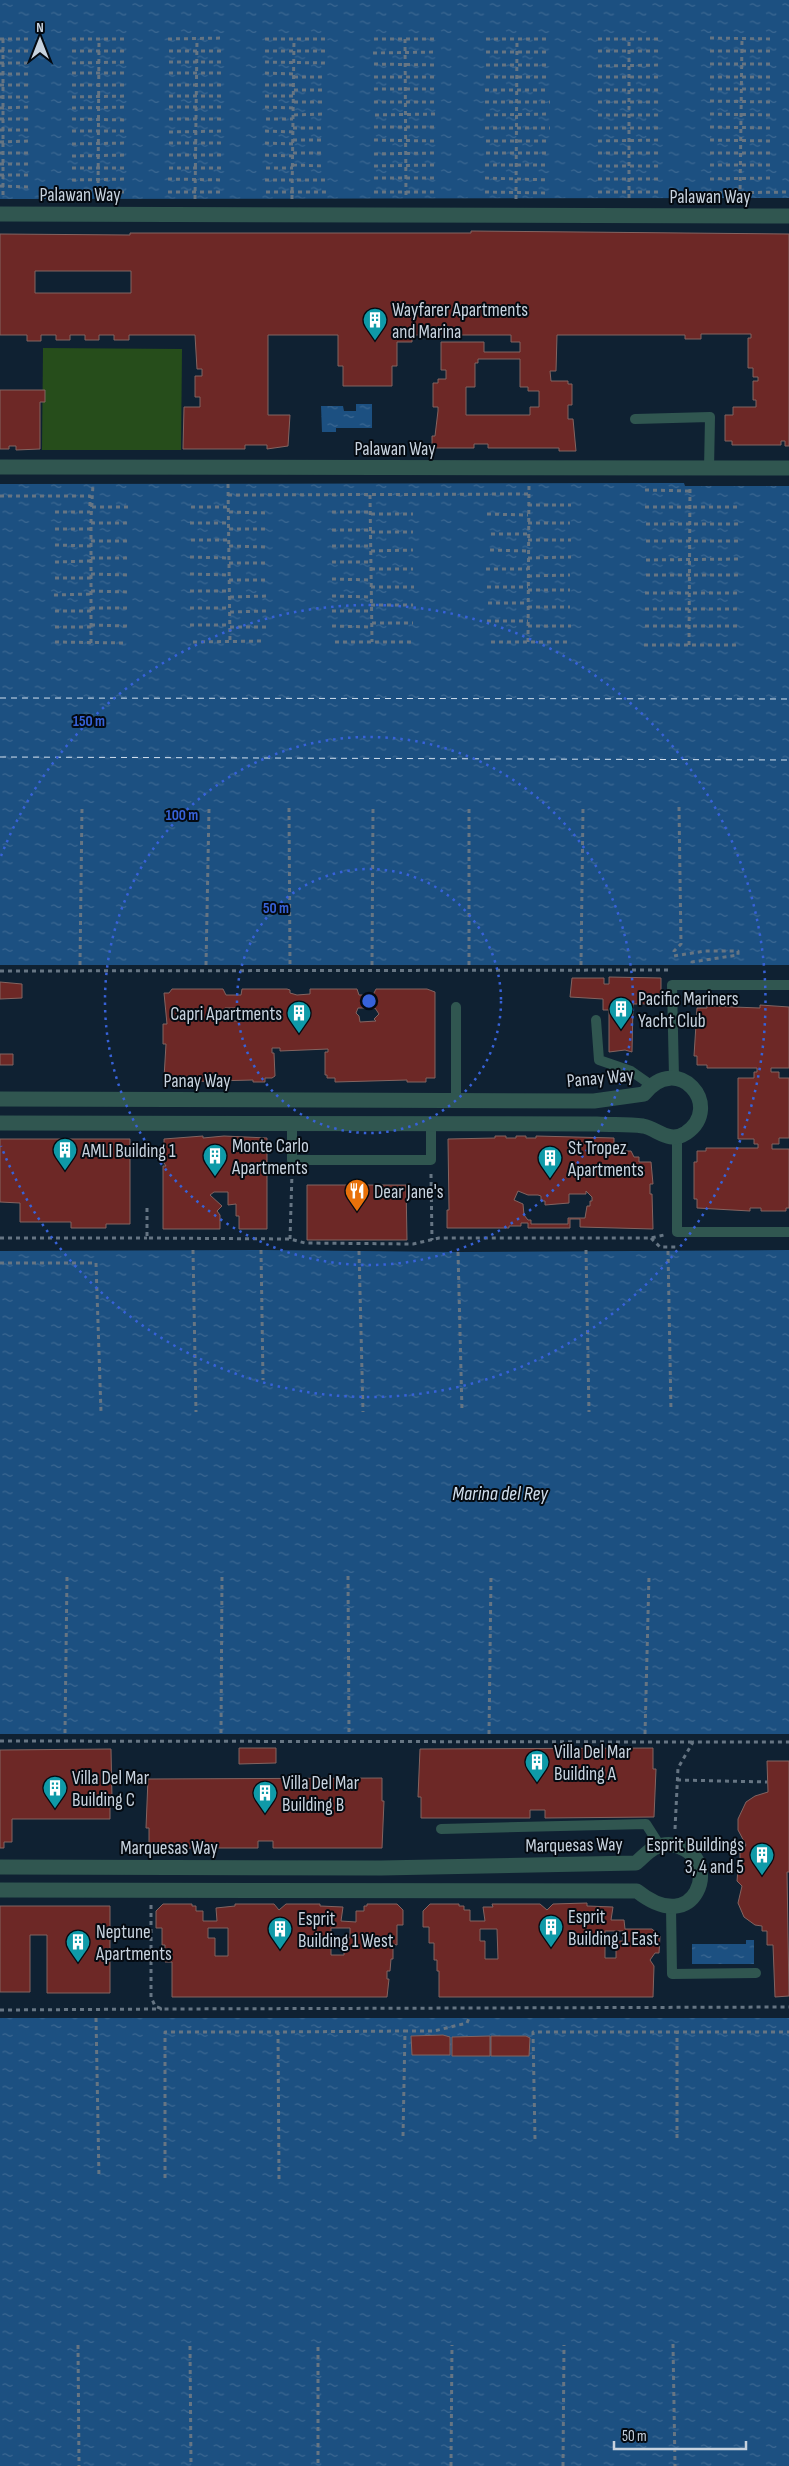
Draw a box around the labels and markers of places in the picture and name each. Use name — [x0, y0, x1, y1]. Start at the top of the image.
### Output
place label: Wayfarer Apartments and Marina — [392, 299, 528, 344]
building icon: Wayfarer Apartments and Marina — [362, 307, 388, 341]
place label: Pacific Mariners Yacht Club — [638, 988, 739, 1033]
centre of rings — [360, 992, 378, 1010]
building icon: Pacific Mariners Yacht Club — [608, 996, 634, 1030]
building icon: Capri Apartments — [286, 1000, 312, 1034]
place label: Capri Apartments — [170, 1003, 282, 1026]
place label: Monte Carlo Apartments — [231, 1135, 309, 1180]
building icon: AMLI Building 1 — [52, 1137, 78, 1171]
place label: St Tropez Apartments — [567, 1137, 644, 1182]
place label: AMLI Building 1 — [81, 1140, 176, 1163]
building icon: Monte Carlo Apartments — [202, 1143, 228, 1177]
building icon: St Tropez Apartments — [537, 1145, 563, 1179]
restaurant icon: Dear Jane's — [344, 1178, 370, 1212]
place label: Dear Jane's — [374, 1181, 444, 1204]
place label: Villa Del Mar Building A — [554, 1741, 632, 1786]
building icon: Villa Del Mar Building A — [524, 1749, 550, 1783]
place label: Villa Del Mar Building C — [72, 1767, 150, 1812]
place label: Villa Del Mar Building B — [282, 1772, 360, 1817]
building icon: Villa Del Mar Building C — [42, 1775, 68, 1809]
building icon: Villa Del Mar Building B — [252, 1780, 278, 1814]
place label: Esprit Buildings 3, 4 and 5 — [646, 1834, 744, 1879]
building icon: Esprit Buildings 3, 4 and 5 — [749, 1842, 775, 1876]
place label: Esprit Building 1 East — [568, 1906, 659, 1951]
place label: Esprit Building 1 West — [298, 1908, 394, 1953]
building icon: Esprit Building 1 East — [538, 1914, 564, 1948]
building icon: Esprit Building 1 West — [267, 1916, 293, 1950]
place label: Neptune Apartments — [95, 1921, 172, 1966]
building icon: Neptune Apartments — [65, 1929, 91, 1963]

